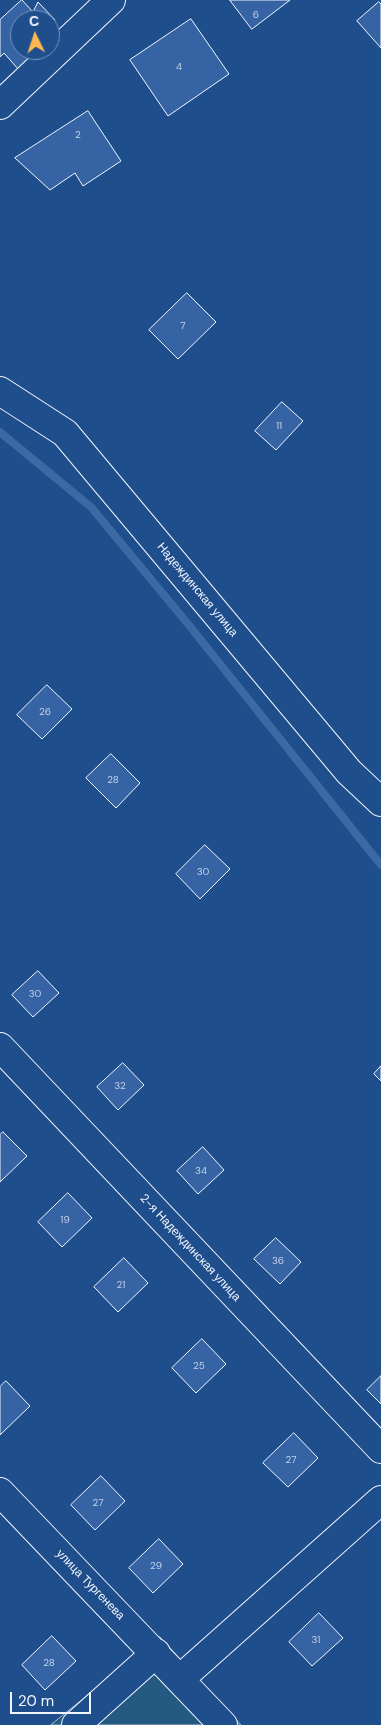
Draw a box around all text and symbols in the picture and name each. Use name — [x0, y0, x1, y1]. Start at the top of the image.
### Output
house number: 6 — [253, 9, 259, 21]
north arrow — [10, 10, 60, 60]
text: С — [28, 12, 40, 30]
house number: 4 — [176, 61, 182, 73]
house number: 2 — [75, 129, 81, 141]
house number: 7 — [180, 320, 186, 332]
house number: 11 — [276, 420, 282, 432]
street label: Надеждинская улица — [154, 540, 240, 640]
house number: 26 — [39, 706, 51, 718]
house number: 28 — [107, 774, 119, 786]
house number: 30 — [197, 866, 209, 878]
house number: 30 — [29, 988, 41, 1000]
house number: 32 — [114, 1080, 126, 1092]
house number: 34 — [195, 1165, 207, 1177]
street label: 2-я Надеждинская улица — [137, 1191, 243, 1305]
house number: 19 — [60, 1214, 70, 1226]
house number: 36 — [272, 1255, 284, 1267]
house number: 21 — [117, 1279, 125, 1291]
house number: 25 — [193, 1360, 205, 1372]
house number: 27 — [286, 1454, 296, 1466]
house number: 27 — [93, 1497, 103, 1509]
street label: улица Тургенева — [53, 1547, 127, 1623]
house number: 29 — [150, 1560, 162, 1572]
house number: 31 — [312, 1634, 320, 1646]
house number: 28 — [43, 1657, 55, 1669]
scale bar — [12, 1682, 94, 1714]
text: 20 m — [18, 1691, 54, 1711]

